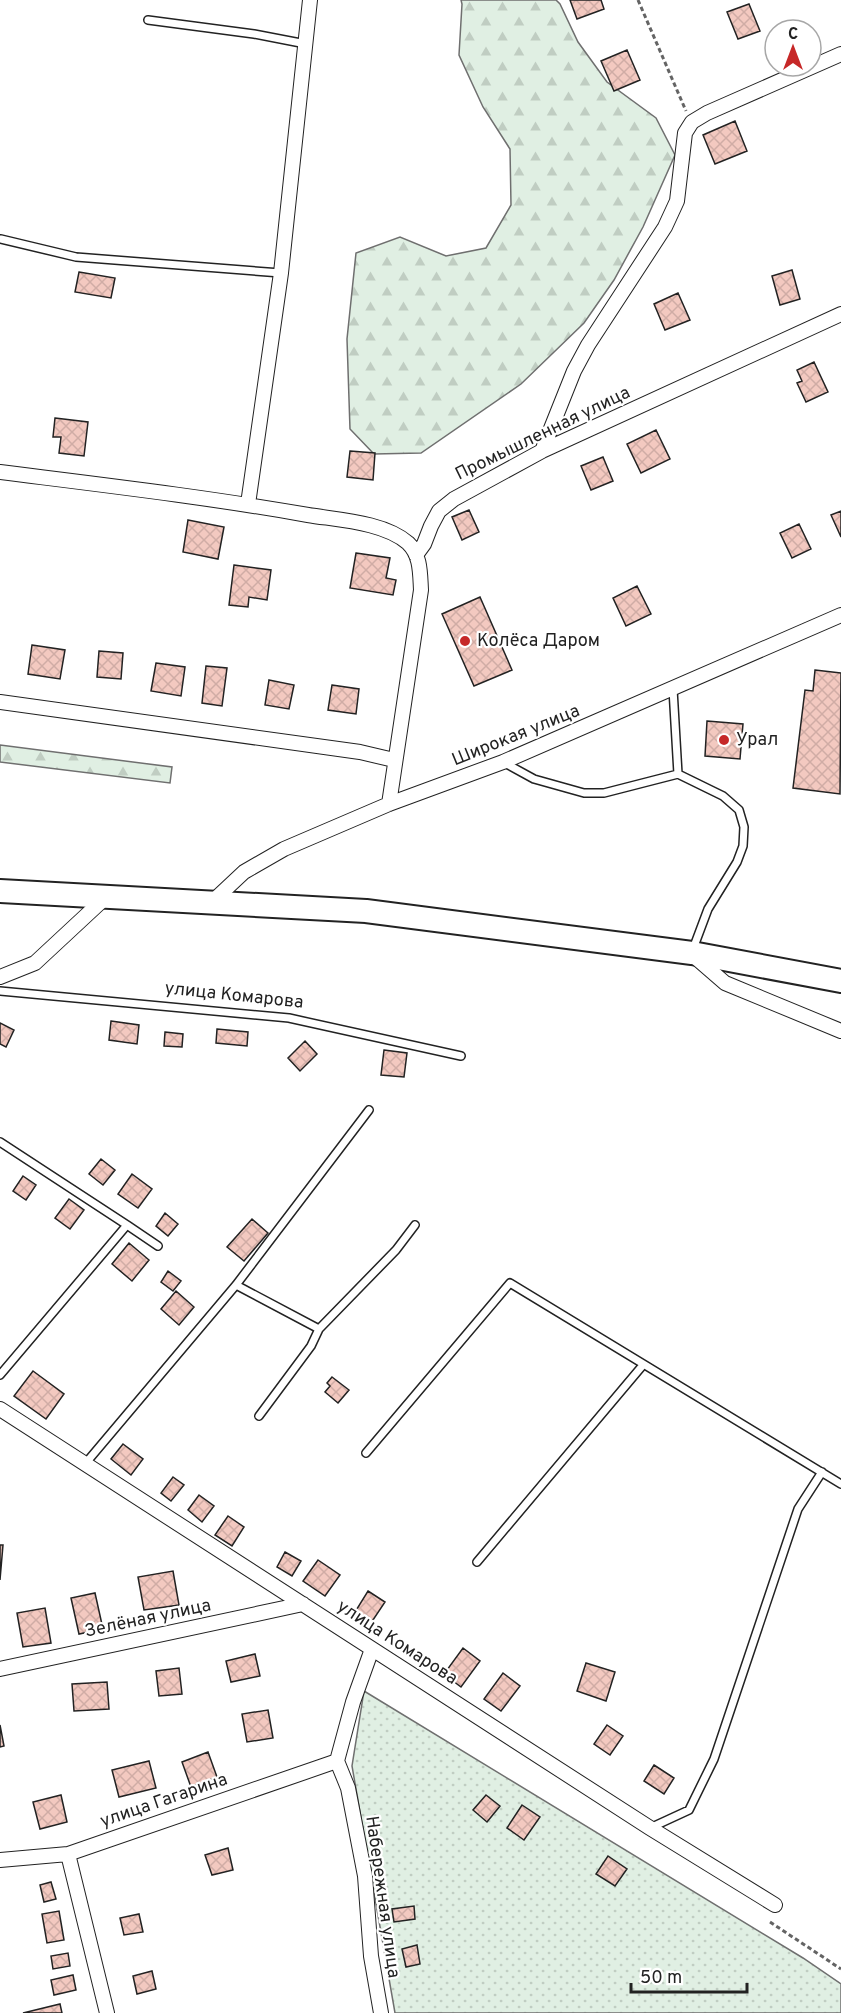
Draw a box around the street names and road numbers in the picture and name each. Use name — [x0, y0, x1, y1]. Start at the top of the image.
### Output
street label: Промышленная улица — [452, 382, 634, 486]
street label: Широкая улица — [449, 700, 583, 772]
street label: улица Комарова — [163, 977, 305, 1015]
street label: Зелёная улица — [83, 1594, 213, 1644]
street label: улица Комарова — [332, 1595, 462, 1691]
street label: улица Гагарина — [97, 1768, 231, 1834]
street label: Набережная улица — [359, 1815, 405, 1979]

